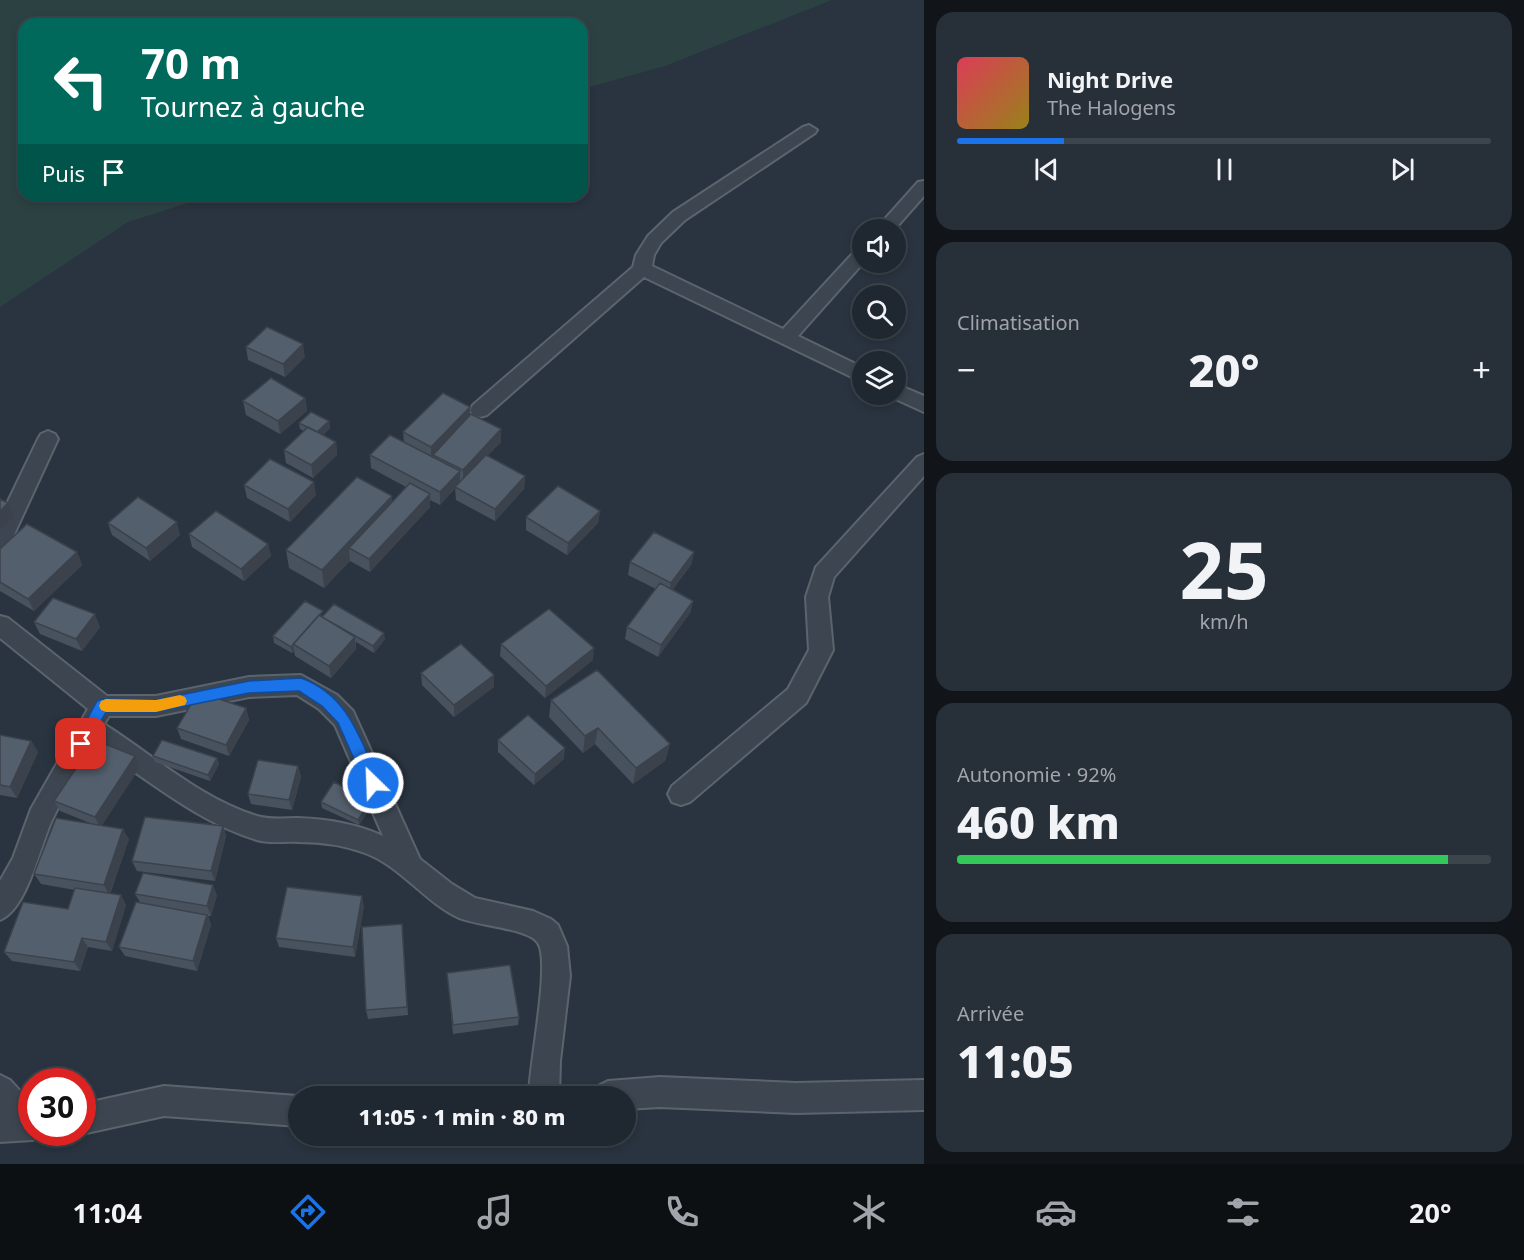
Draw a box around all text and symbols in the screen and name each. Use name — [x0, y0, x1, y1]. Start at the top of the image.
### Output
text: 70 m — [141, 34, 241, 91]
icon: left — [42, 42, 120, 120]
text: Night Drive — [1047, 64, 1173, 94]
text: Tournez à gauche — [141, 88, 365, 125]
text: The Halogens — [1047, 94, 1176, 121]
icon: previous — [1030, 153, 1063, 186]
icon: pause — [1208, 153, 1241, 186]
icon: next — [1386, 153, 1419, 186]
icon: arrive — [97, 156, 130, 189]
text: Puis — [42, 158, 85, 188]
map controls — [852, 219, 906, 405]
button: sound — [852, 219, 906, 273]
button: search — [852, 285, 906, 339]
text: Climatisation — [957, 309, 1080, 336]
text: 20° — [1188, 339, 1260, 400]
text: − — [957, 347, 976, 392]
text: + — [1472, 347, 1491, 392]
button: layers — [852, 351, 906, 405]
text: 25 — [1179, 516, 1269, 622]
text: km/h — [1199, 608, 1249, 635]
pin — [55, 718, 106, 769]
icon: arrive — [64, 727, 97, 760]
position arrow — [341, 751, 405, 815]
text: Autonomie · 92% — [957, 761, 1116, 788]
text: 460 km — [957, 791, 1120, 852]
text: Arrivée — [957, 1000, 1024, 1027]
text: 11:05 — [957, 1030, 1074, 1091]
speed limit sign: 30 — [18, 1068, 96, 1146]
text: 11:05 · 1 min · 80 m — [359, 1101, 565, 1131]
icon: directions — [287, 1191, 329, 1233]
icon: music — [474, 1191, 516, 1233]
icon: phone — [661, 1191, 703, 1233]
icon: climate — [848, 1191, 890, 1233]
icon: car — [1035, 1191, 1077, 1233]
icon: filters — [1222, 1191, 1264, 1233]
text: 11:04 — [73, 1194, 142, 1231]
text: 20° — [1409, 1194, 1451, 1231]

